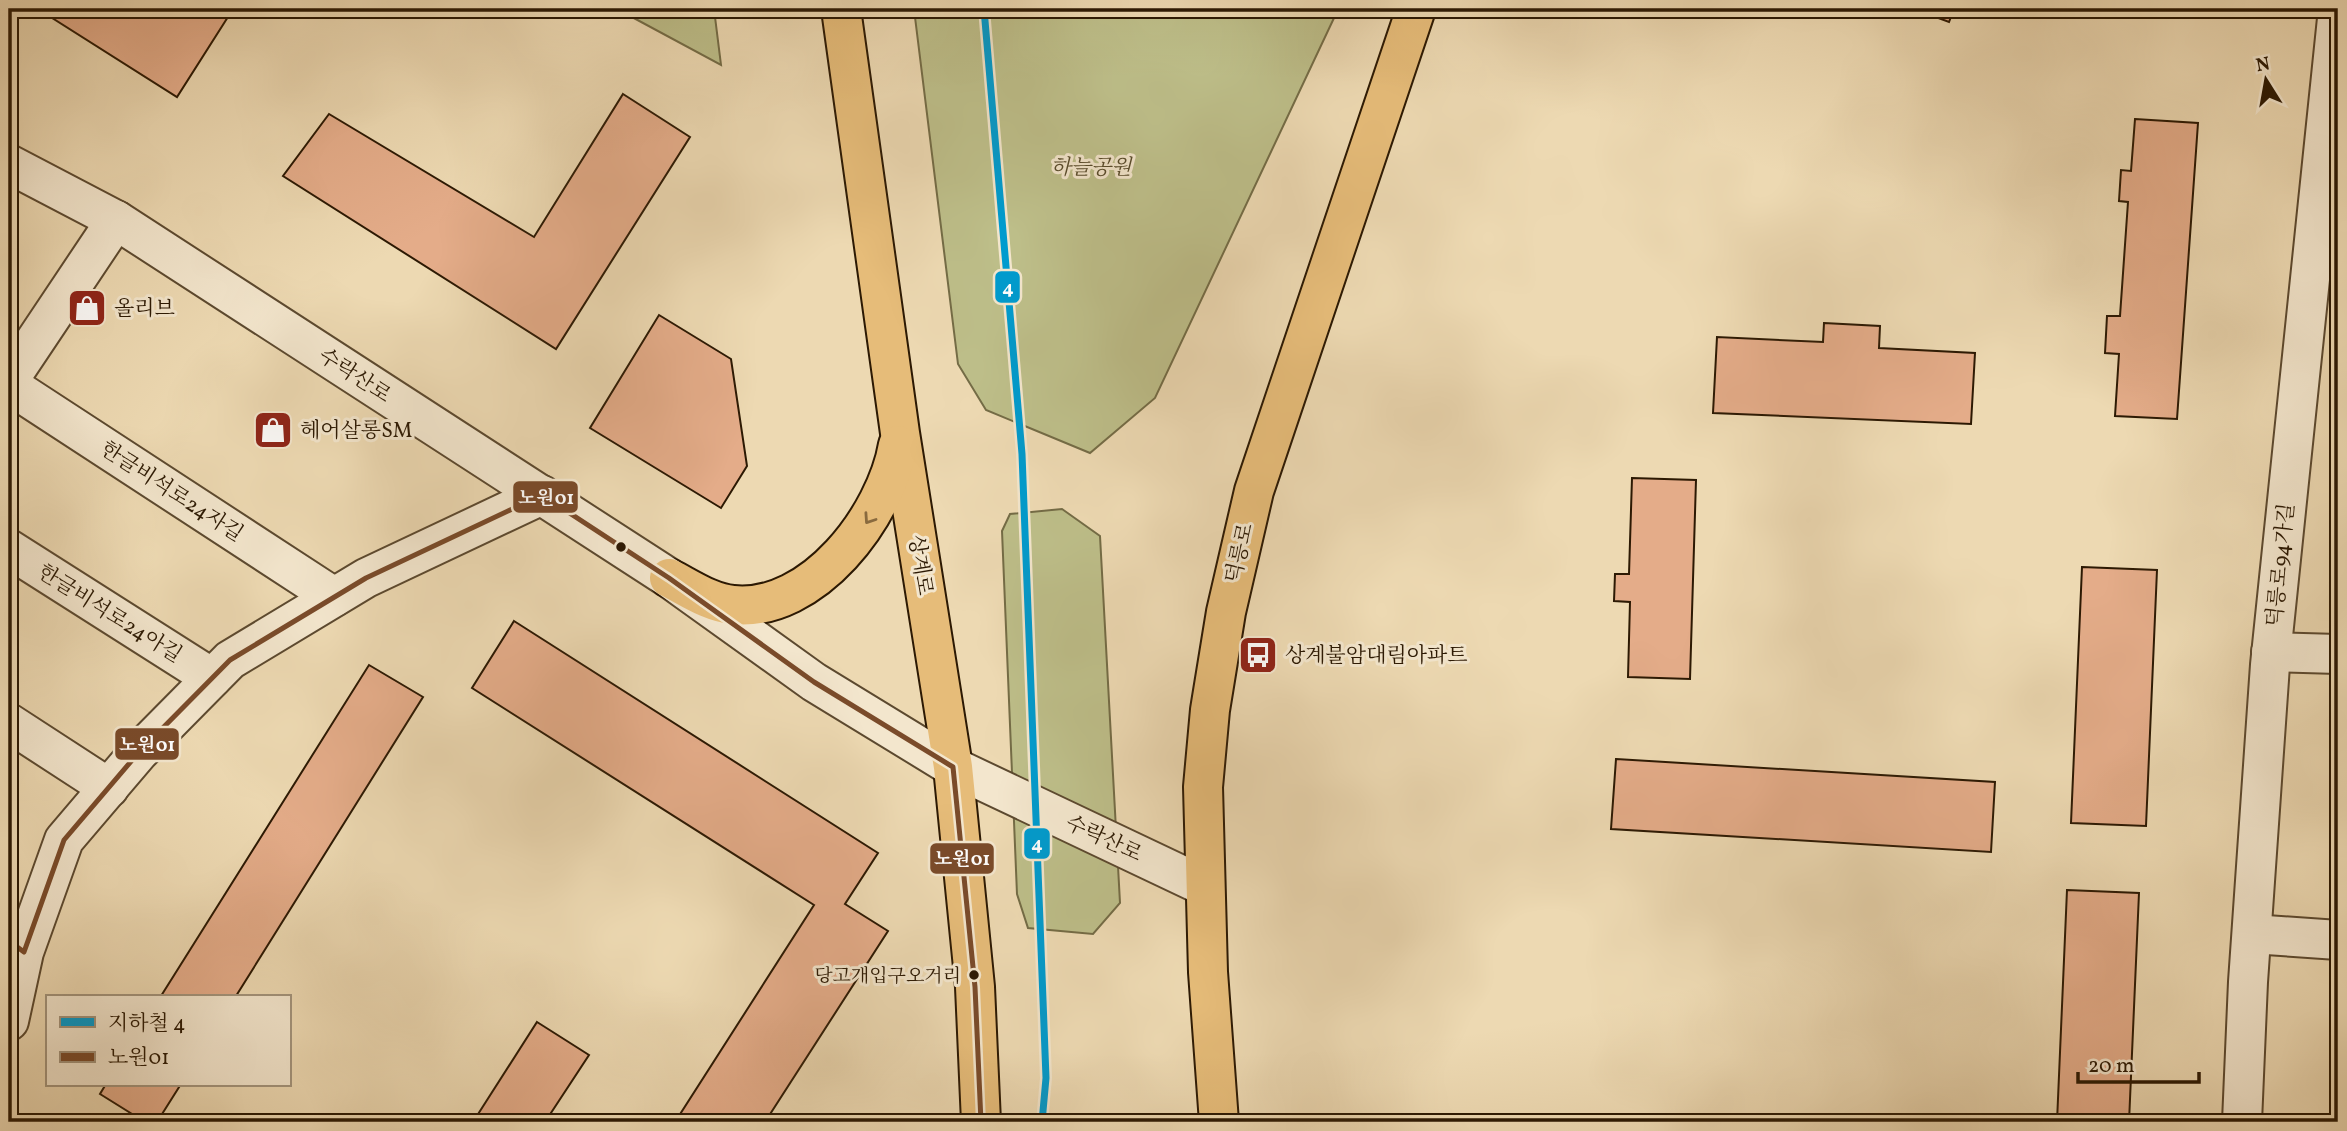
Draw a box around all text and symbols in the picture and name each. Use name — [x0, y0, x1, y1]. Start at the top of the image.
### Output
north arrow — [2232, 46, 2302, 116]
text: N — [2254, 51, 2273, 79]
park label: 하늘공원 — [1050, 154, 1133, 183]
line badge: 4 — [994, 270, 1021, 304]
text: 4 — [1002, 276, 1014, 302]
shop icon: 올리브 — [66, 287, 108, 329]
place label: 올리브 — [114, 295, 175, 324]
street label: 수락산로 — [312, 342, 396, 411]
shop icon: 헤어살롱SM — [252, 409, 294, 451]
place label: 헤어살롱SM — [300, 417, 412, 446]
street label: 한글비석로24자길 — [94, 435, 248, 549]
line badge: 노원01 — [512, 480, 579, 514]
text: 노원01 — [518, 486, 574, 512]
street label: 덕릉로94가길 — [2261, 502, 2302, 629]
one-way arrow — [864, 511, 877, 524]
street label: 덕릉로 — [1219, 520, 1261, 586]
street label: 상계로 — [900, 533, 939, 598]
unlabelled marker — [614, 540, 628, 554]
street label: 한글비석로24아길 — [31, 558, 187, 670]
bus stop icon: 상계불암대림아파트 — [1237, 634, 1279, 676]
place label: 상계불암대림아파트 — [1285, 642, 1468, 671]
line badge: 노원01 — [114, 727, 180, 761]
text: 노원01 — [119, 733, 175, 759]
street label: 수락산로 — [1060, 809, 1146, 870]
line badge: 4 — [1023, 827, 1051, 860]
text: 4 — [1031, 832, 1043, 858]
line badge: 노원01 — [929, 842, 995, 875]
text: 노원01 — [934, 847, 990, 873]
place label: 당고개입구오거리 — [814, 964, 961, 990]
marker: 당고개입구오거리 — [967, 968, 981, 982]
legend — [46, 995, 290, 1086]
text: 지하철 4 — [108, 1010, 186, 1039]
scale bar — [2078, 1040, 2198, 1084]
text: 노원01 — [108, 1044, 169, 1073]
text: 20 m — [2088, 1052, 2134, 1081]

